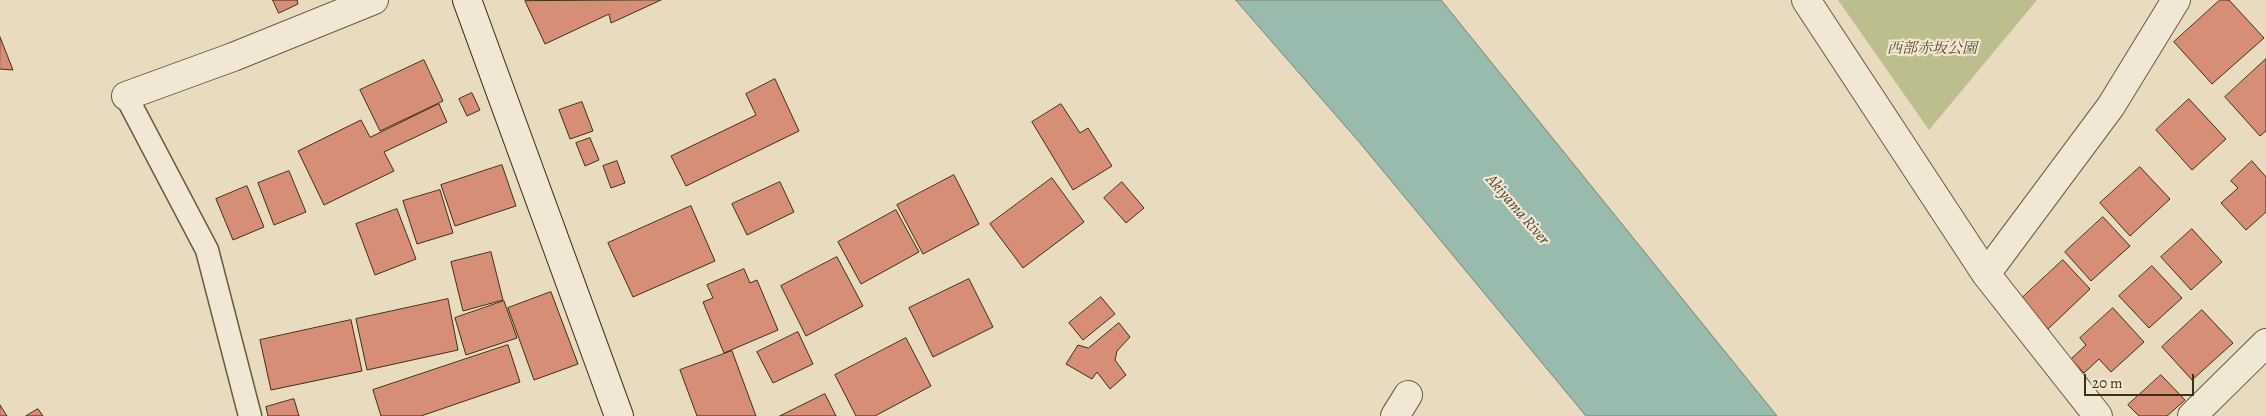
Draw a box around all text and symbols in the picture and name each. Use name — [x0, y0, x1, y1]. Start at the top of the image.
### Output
park label: 西部赤坂公園 — [1887, 40, 1977, 58]
water label: Akiyama River — [1481, 171, 1553, 249]
scale bar — [2086, 364, 2196, 396]
text: 20 m — [2092, 373, 2123, 393]

